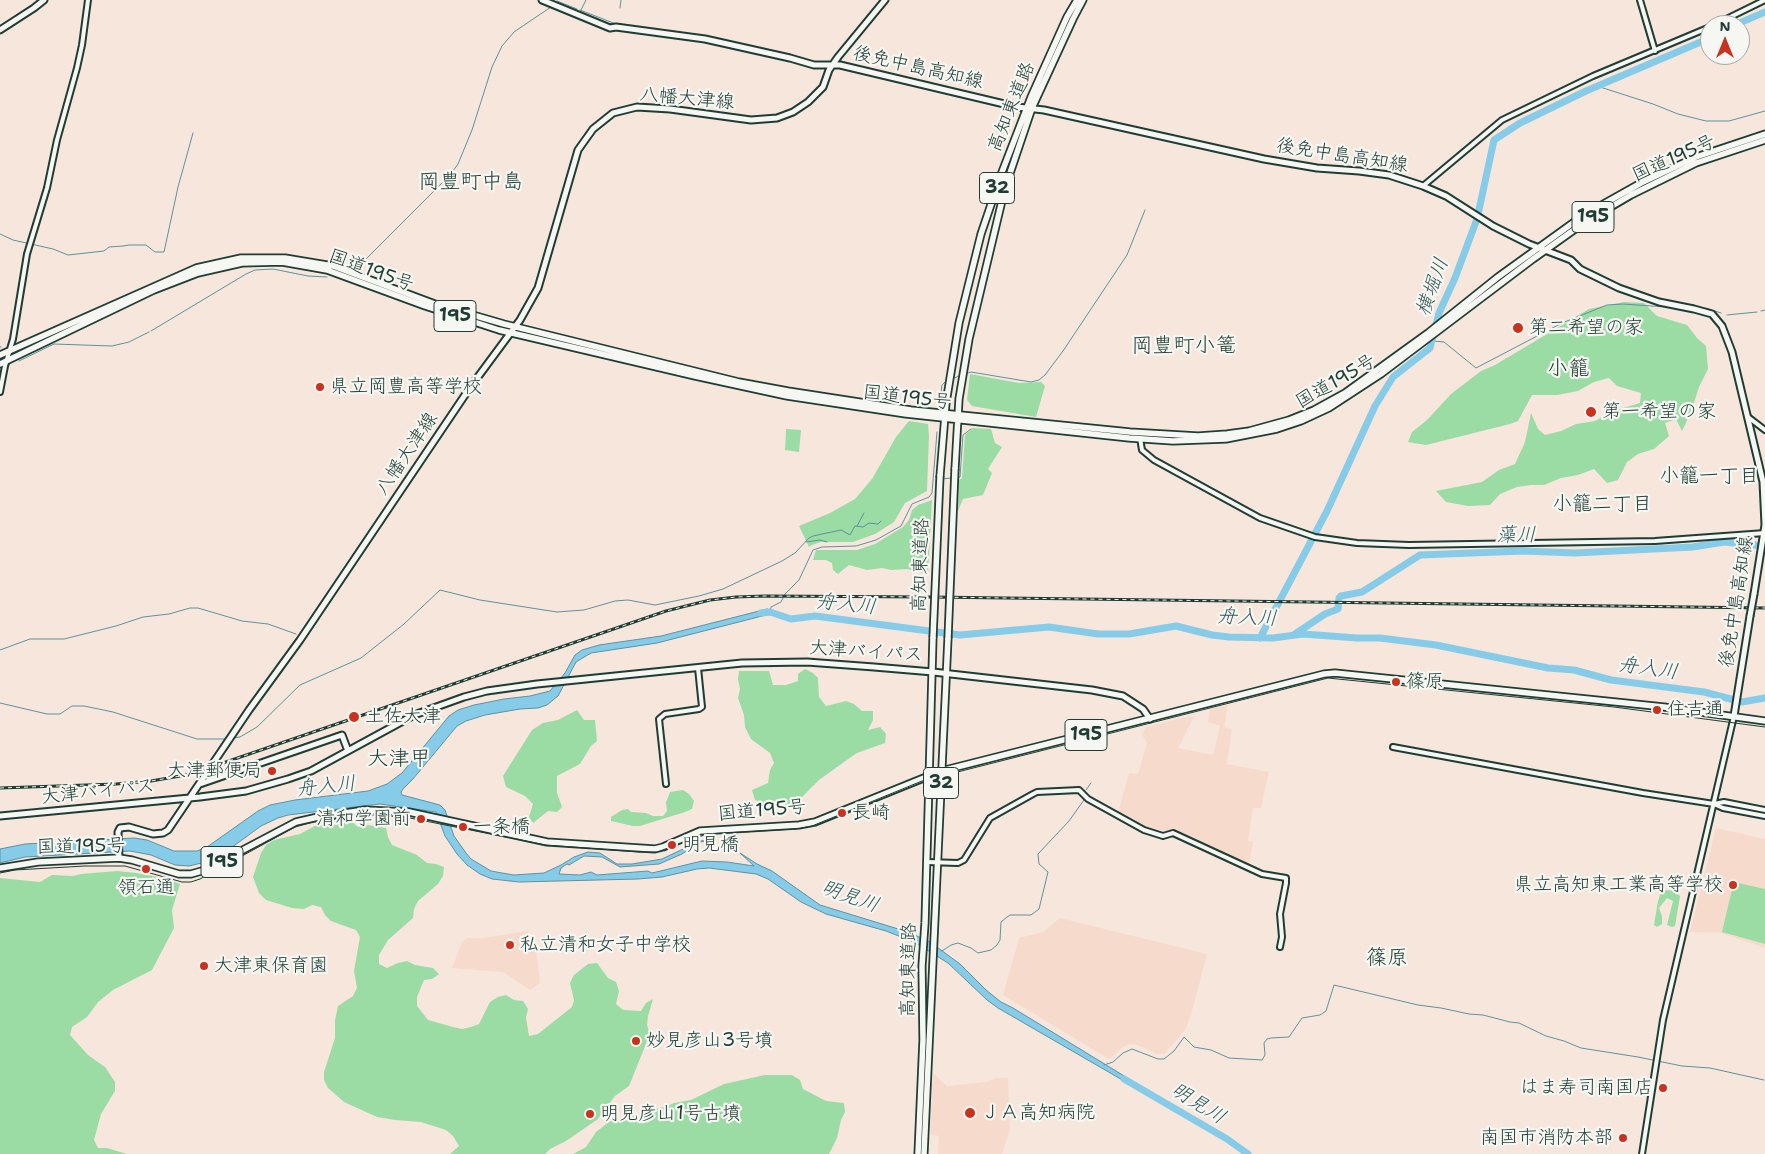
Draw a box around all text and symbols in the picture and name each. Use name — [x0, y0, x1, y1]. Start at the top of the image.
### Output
north arrow — [1700, 15, 1750, 65]
text: N — [1719, 17, 1731, 35]
street label: 後免中島高知線 — [851, 42, 985, 94]
street label: 高知東道路 — [984, 59, 1040, 155]
street label: 八幡大津線 — [639, 84, 735, 114]
street label: 国道195号 — [1629, 131, 1719, 187]
street label: 後免中島高知線 — [1275, 134, 1409, 178]
district label: 岡豊町中島 — [419, 170, 523, 196]
road number: 32 — [980, 172, 1014, 204]
road number: 195 — [1572, 202, 1614, 232]
street label: 国道195号 — [325, 245, 417, 297]
water label: 横堀川 — [1411, 255, 1455, 319]
road number: 195 — [434, 300, 476, 332]
place label: 第二希望の家 — [1529, 317, 1643, 339]
marker: 第二希望の家 — [1511, 321, 1525, 335]
district label: 岡豊町小篭 — [1132, 334, 1236, 360]
street label: 国道195号 — [1292, 350, 1380, 414]
district label: 小籠 — [1547, 357, 1589, 383]
place label: 県立岡豊高等学校 — [330, 376, 482, 398]
marker: 県立岡豊高等学校 — [314, 381, 326, 393]
street label: 国道195号 — [862, 381, 952, 415]
place label: 第一希望の家 — [1602, 401, 1716, 423]
marker: 第一希望の家 — [1584, 405, 1598, 419]
street label: 八幡大津線 — [371, 408, 443, 500]
district label: 小籠一丁目 — [1659, 465, 1759, 489]
district label: 小籠二丁目 — [1552, 493, 1652, 517]
street label: 高知東道路 — [908, 517, 934, 613]
water label: 藻川 — [1496, 524, 1536, 548]
street label: 後免中島高知線 — [1715, 535, 1759, 669]
water label: 舟入川 — [815, 590, 877, 620]
water label: 舟入川 — [1216, 604, 1278, 632]
street label: 大津バイパス — [808, 637, 924, 667]
water label: 舟入川 — [1617, 653, 1679, 685]
place label: 篠原 — [1406, 671, 1444, 693]
marker: 篠原 — [1390, 676, 1402, 688]
place label: 住吉通 — [1667, 699, 1724, 721]
marker: 住吉通 — [1651, 704, 1663, 716]
place label: 土佐大津 — [365, 706, 441, 728]
marker: 土佐大津 — [347, 710, 361, 724]
road number: 195 — [1065, 720, 1107, 750]
district label: 大津甲 — [368, 747, 430, 773]
place label: 大津郵便局 — [167, 760, 262, 782]
marker: 大津郵便局 — [266, 765, 278, 777]
road number: 32 — [924, 768, 958, 798]
water label: 舟入川 — [295, 772, 357, 802]
street label: 大津バイパス — [40, 775, 156, 809]
street label: 国道195号 — [717, 796, 807, 826]
place label: 長崎 — [852, 802, 890, 824]
marker: 長崎 — [836, 807, 848, 819]
place label: 清和学園前 — [316, 808, 411, 830]
marker: 清和学園前 — [415, 813, 427, 825]
place label: 一条橋 — [473, 816, 530, 838]
marker: 一条橋 — [457, 821, 469, 833]
place label: 明見橋 — [682, 834, 739, 856]
street label: 国道195号 — [36, 835, 126, 859]
marker: 明見橋 — [666, 839, 678, 851]
road number: 195 — [201, 846, 243, 878]
marker: 領石通 — [140, 863, 152, 875]
place label: 県立高知東工業高等学校 — [1514, 874, 1723, 896]
water label: 明見川 — [818, 875, 882, 919]
place label: 領石通 — [118, 877, 174, 899]
marker: 県立高知東工業高等学校 — [1727, 879, 1739, 891]
street label: 高知東道路 — [897, 922, 921, 1018]
place label: 私立清和女子中学校 — [520, 934, 691, 956]
marker: 私立清和女子中学校 — [504, 939, 516, 951]
district label: 篠原 — [1366, 946, 1408, 972]
place label: 大津東保育園 — [214, 955, 328, 977]
marker: 大津東保育園 — [198, 960, 210, 972]
place label: 妙見彦山3号墳 — [646, 1030, 773, 1052]
marker: 妙見彦山3号墳 — [630, 1035, 642, 1047]
place label: はま寿司南国店 — [1520, 1077, 1653, 1099]
water label: 明見川 — [1166, 1078, 1230, 1130]
marker: はま寿司南国店 — [1657, 1082, 1669, 1094]
place label: ＪＡ高知病院 — [981, 1102, 1095, 1124]
place label: 明見彦山1号古墳 — [600, 1103, 741, 1125]
marker: ＪＡ高知病院 — [963, 1106, 977, 1120]
marker: 明見彦山1号古墳 — [584, 1108, 596, 1120]
place label: 南国市消防本部 — [1480, 1127, 1613, 1149]
marker: 南国市消防本部 — [1617, 1132, 1629, 1144]

